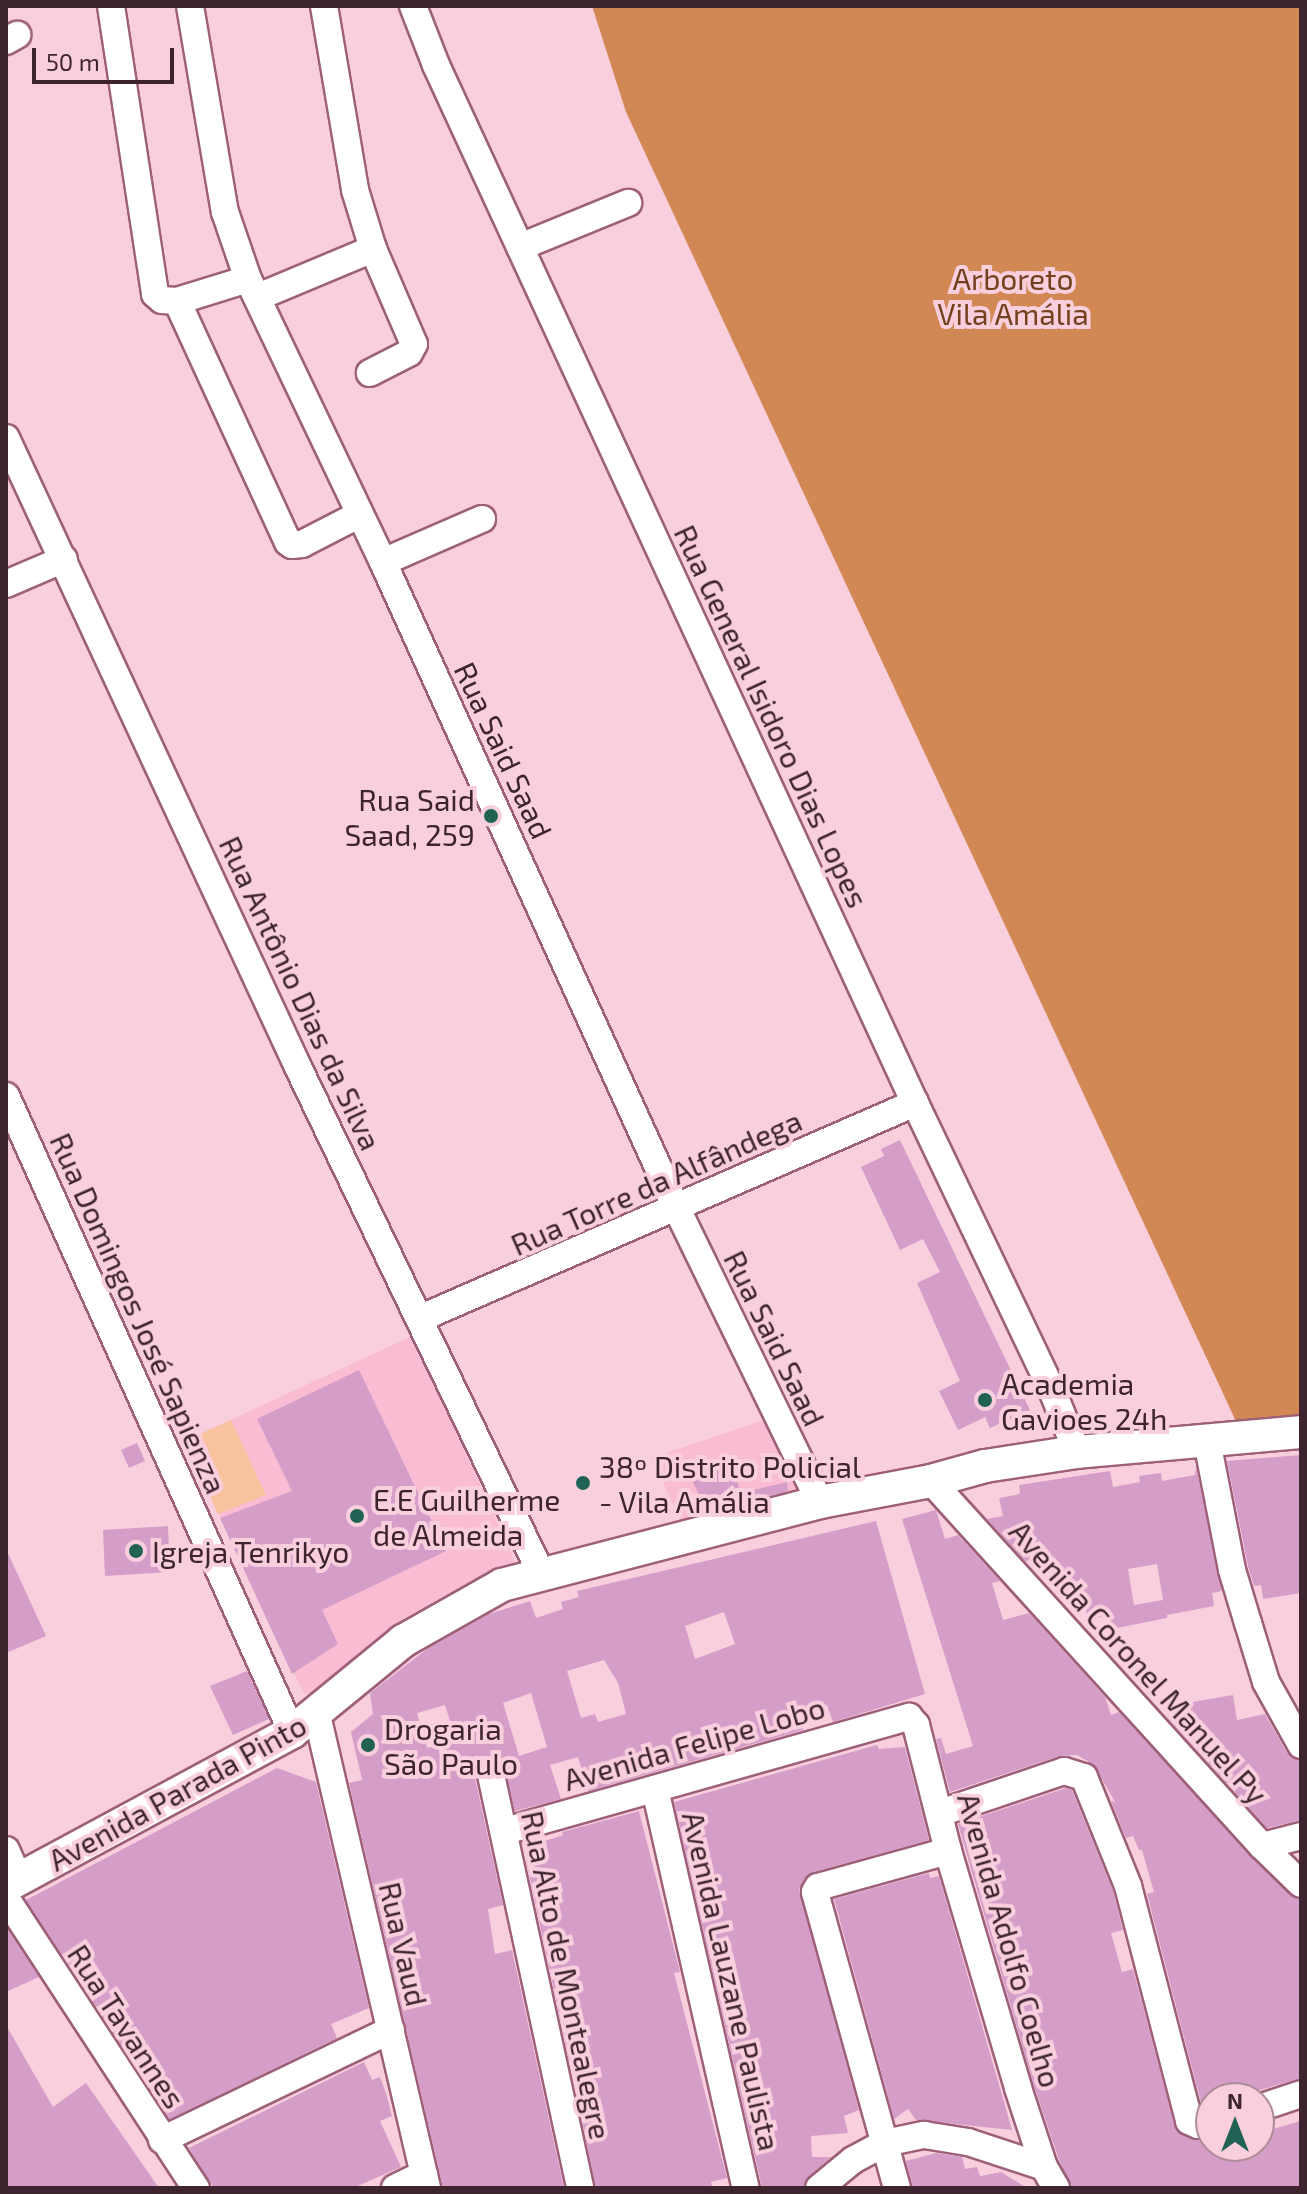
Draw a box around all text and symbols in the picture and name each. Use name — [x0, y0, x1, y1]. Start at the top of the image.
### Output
scale bar — [36, 32, 178, 82]
text: 50 m — [46, 47, 100, 76]
park label: Arboreto Vila Amália — [937, 260, 1089, 330]
street label: Rua General Isidoro Dias Lopes — [667, 519, 877, 913]
street label: Rua Said Saad — [447, 656, 561, 844]
place label: Rua Said Saad, 259 — [344, 781, 475, 852]
marker: Rua Said Saad, 259 — [482, 807, 500, 825]
street label: Rua Antônio Dias da Silva — [212, 830, 390, 1156]
street label: Rua Torre da Alfândega — [504, 1101, 808, 1263]
street label: Rua Domingos José Sapienza — [43, 1127, 235, 1499]
street label: Rua Said Saad — [717, 1245, 833, 1431]
place label: Academia Gavioes 24h — [1001, 1365, 1167, 1436]
marker: Academia Gavioes 24h — [976, 1391, 994, 1409]
place label: 38º Distrito Policial - Vila Amália — [599, 1448, 861, 1518]
marker: 38º Distrito Policial - Vila Amália — [574, 1474, 592, 1492]
place label: E.E Guilherme de Almeida — [373, 1481, 560, 1552]
marker: E.E Guilherme de Almeida — [348, 1507, 366, 1525]
street label: Avenida Coronel Manuel Py — [1002, 1513, 1276, 1811]
place label: Igreja Tenrikyo — [152, 1533, 350, 1569]
marker: Igreja Tenrikyo — [127, 1542, 145, 1560]
street label: Avenida Felipe Lobo — [559, 1688, 829, 1798]
street label: Avenida Parada Pinto — [42, 1706, 312, 1878]
place label: Drogaria São Paulo — [384, 1710, 518, 1780]
marker: Drogaria São Paulo — [359, 1736, 377, 1754]
street label: Avenida Adolfo Coelho — [951, 1788, 1069, 2092]
street label: Rua Alto de Montealegre — [515, 1807, 619, 2143]
street label: Avenida Lauzane Paulista — [675, 1808, 789, 2154]
street label: Rua Vaud — [372, 1878, 436, 2010]
street label: Rua Tavannes — [61, 1937, 193, 2115]
north arrow — [1195, 2082, 1275, 2162]
text: N — [1227, 2087, 1243, 2113]

